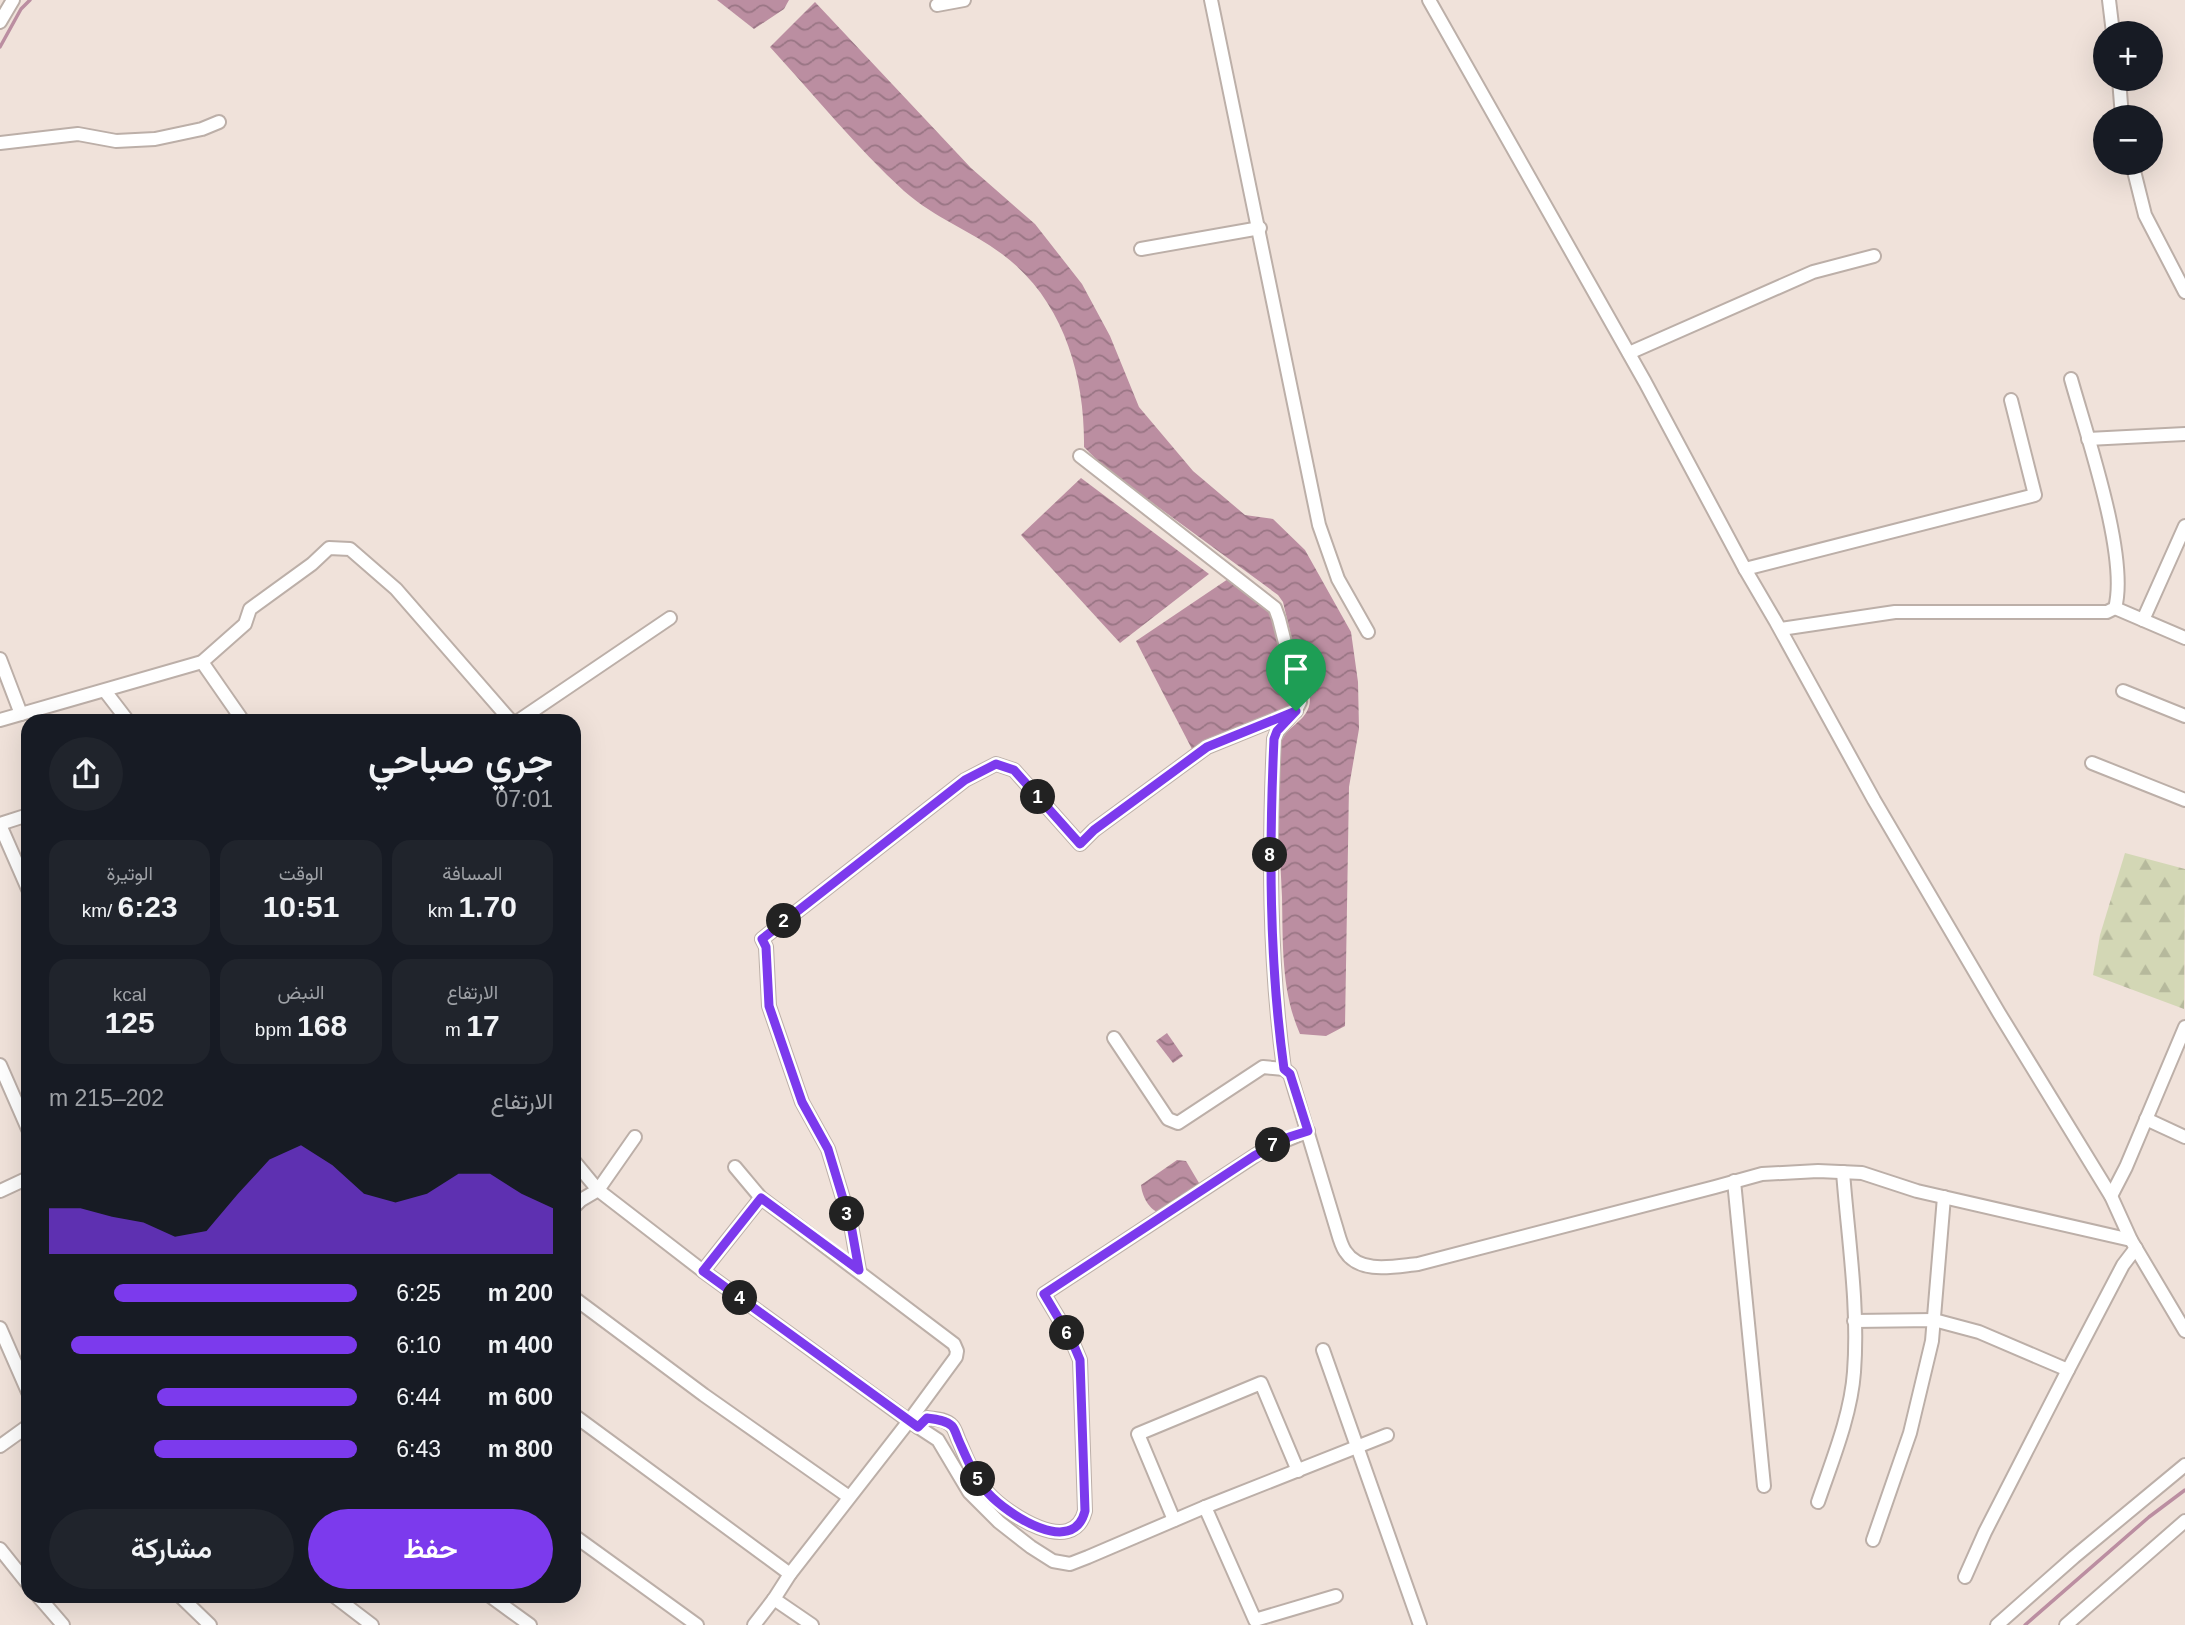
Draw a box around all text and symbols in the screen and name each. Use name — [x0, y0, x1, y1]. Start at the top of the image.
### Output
map controls — [2093, 21, 2163, 175]
button: + — [2093, 21, 2163, 91]
button: − — [2093, 105, 2163, 175]
pin — [1266, 639, 1326, 711]
icon: arrive — [1277, 650, 1315, 688]
button: share — [49, 737, 123, 811]
text: جري صباحي — [368, 739, 553, 781]
pin: 1 — [1020, 780, 1056, 814]
text: 07:01 — [495, 786, 553, 812]
text: 1 — [1032, 786, 1043, 807]
pin: 8 — [1252, 838, 1288, 872]
text: 8 — [1264, 844, 1275, 865]
text: الوتيرة — [106, 863, 153, 884]
text: الوقت — [279, 863, 323, 884]
text: المسافة — [442, 863, 503, 884]
text: 6:23 — [118, 890, 178, 923]
text: 10:51 — [263, 890, 339, 923]
text: 1.70 — [458, 890, 517, 923]
text: /km — [82, 900, 118, 921]
text: km — [428, 900, 458, 921]
pin: 2 — [766, 904, 802, 939]
text: 2 — [778, 910, 789, 931]
text: النبض — [278, 982, 325, 1003]
text: الارتفاع — [447, 982, 498, 1003]
text: kcal — [113, 984, 147, 1005]
text: 125 — [105, 1006, 155, 1039]
text: 168 — [297, 1009, 347, 1042]
text: 17 — [466, 1009, 500, 1042]
text: bpm — [255, 1019, 297, 1040]
text: m — [445, 1019, 466, 1040]
text: 202–215 m — [49, 1085, 164, 1111]
text: الارتفاع — [491, 1088, 553, 1114]
pin: 7 — [1256, 1128, 1290, 1162]
text: 7 — [1267, 1134, 1278, 1155]
pin: 3 — [830, 1196, 864, 1232]
text: 3 — [841, 1203, 852, 1224]
text: 6:25 — [396, 1280, 441, 1306]
text: 200 m — [488, 1280, 553, 1306]
pin: 4 — [722, 1280, 758, 1316]
text: 4 — [734, 1287, 745, 1308]
pin: 6 — [1050, 1316, 1084, 1350]
text: 6 — [1061, 1322, 1072, 1343]
text: 6:10 — [396, 1332, 441, 1358]
text: 400 m — [488, 1332, 553, 1358]
text: 6:44 — [396, 1384, 441, 1410]
text: 600 m — [488, 1384, 553, 1410]
text: 6:43 — [396, 1436, 441, 1462]
text: 800 m — [488, 1436, 553, 1462]
pin: 5 — [960, 1462, 996, 1496]
text: 5 — [972, 1468, 983, 1489]
button: مشاركة — [49, 1509, 294, 1589]
button: حفظ — [308, 1509, 553, 1589]

